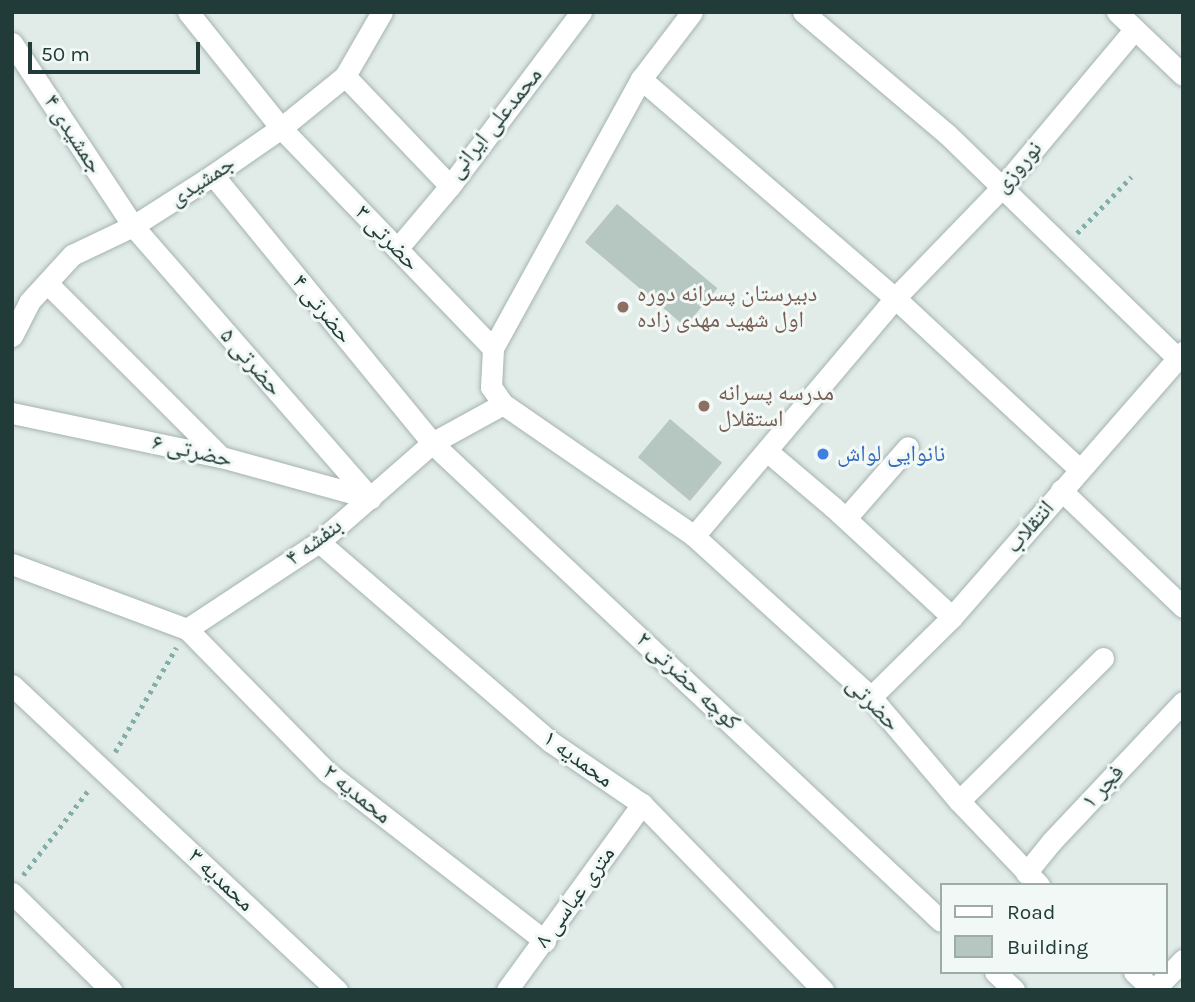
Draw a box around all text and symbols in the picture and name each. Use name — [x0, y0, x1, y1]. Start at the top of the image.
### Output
scale bar — [32, 28, 203, 72]
text: 50 m — [41, 42, 90, 66]
street label: محمدعلی ایرانی — [442, 62, 548, 184]
street label: جمشیدی ۴ — [37, 89, 109, 179]
street label: نوروزی — [988, 135, 1048, 199]
street label: جمشیدی — [164, 150, 240, 212]
street label: حضرتی ۳ — [349, 199, 425, 277]
street label: حضرتی ۴ — [286, 269, 358, 349]
place label: دبیرستان پسرانه دوره اول شهید مهدی زاده — [637, 280, 817, 334]
marker: دبیرستان پسرانه دوره اول شهید مهدی زاده — [615, 299, 631, 315]
street label: حضرتی ۵ — [214, 322, 288, 402]
place label: مدرسه پسرانه استقلال — [718, 379, 834, 433]
marker: مدرسه پسرانه استقلال — [696, 398, 712, 414]
street label: حضرتی ۶ — [149, 428, 235, 474]
place label: نانوایی لواش — [837, 440, 945, 468]
marker: نانوایی لواش — [815, 446, 831, 462]
street label: انتقلاب — [1000, 495, 1060, 559]
street label: بنفشه ۴ — [280, 512, 348, 572]
street label: کوچه حضرتی ۲ — [630, 626, 746, 736]
street label: حضرتی — [840, 671, 906, 737]
street label: محمدیه ۱ — [537, 724, 619, 794]
street label: محمدیه ۲ — [317, 758, 397, 830]
street label: فجر ۱ — [1076, 759, 1130, 815]
street label: ۸ متری عباسی — [529, 841, 621, 953]
street label: محمدیه ۳ — [182, 843, 260, 917]
legend — [940, 883, 1167, 974]
text: Road — [1007, 900, 1055, 924]
text: Building — [1007, 935, 1088, 959]

